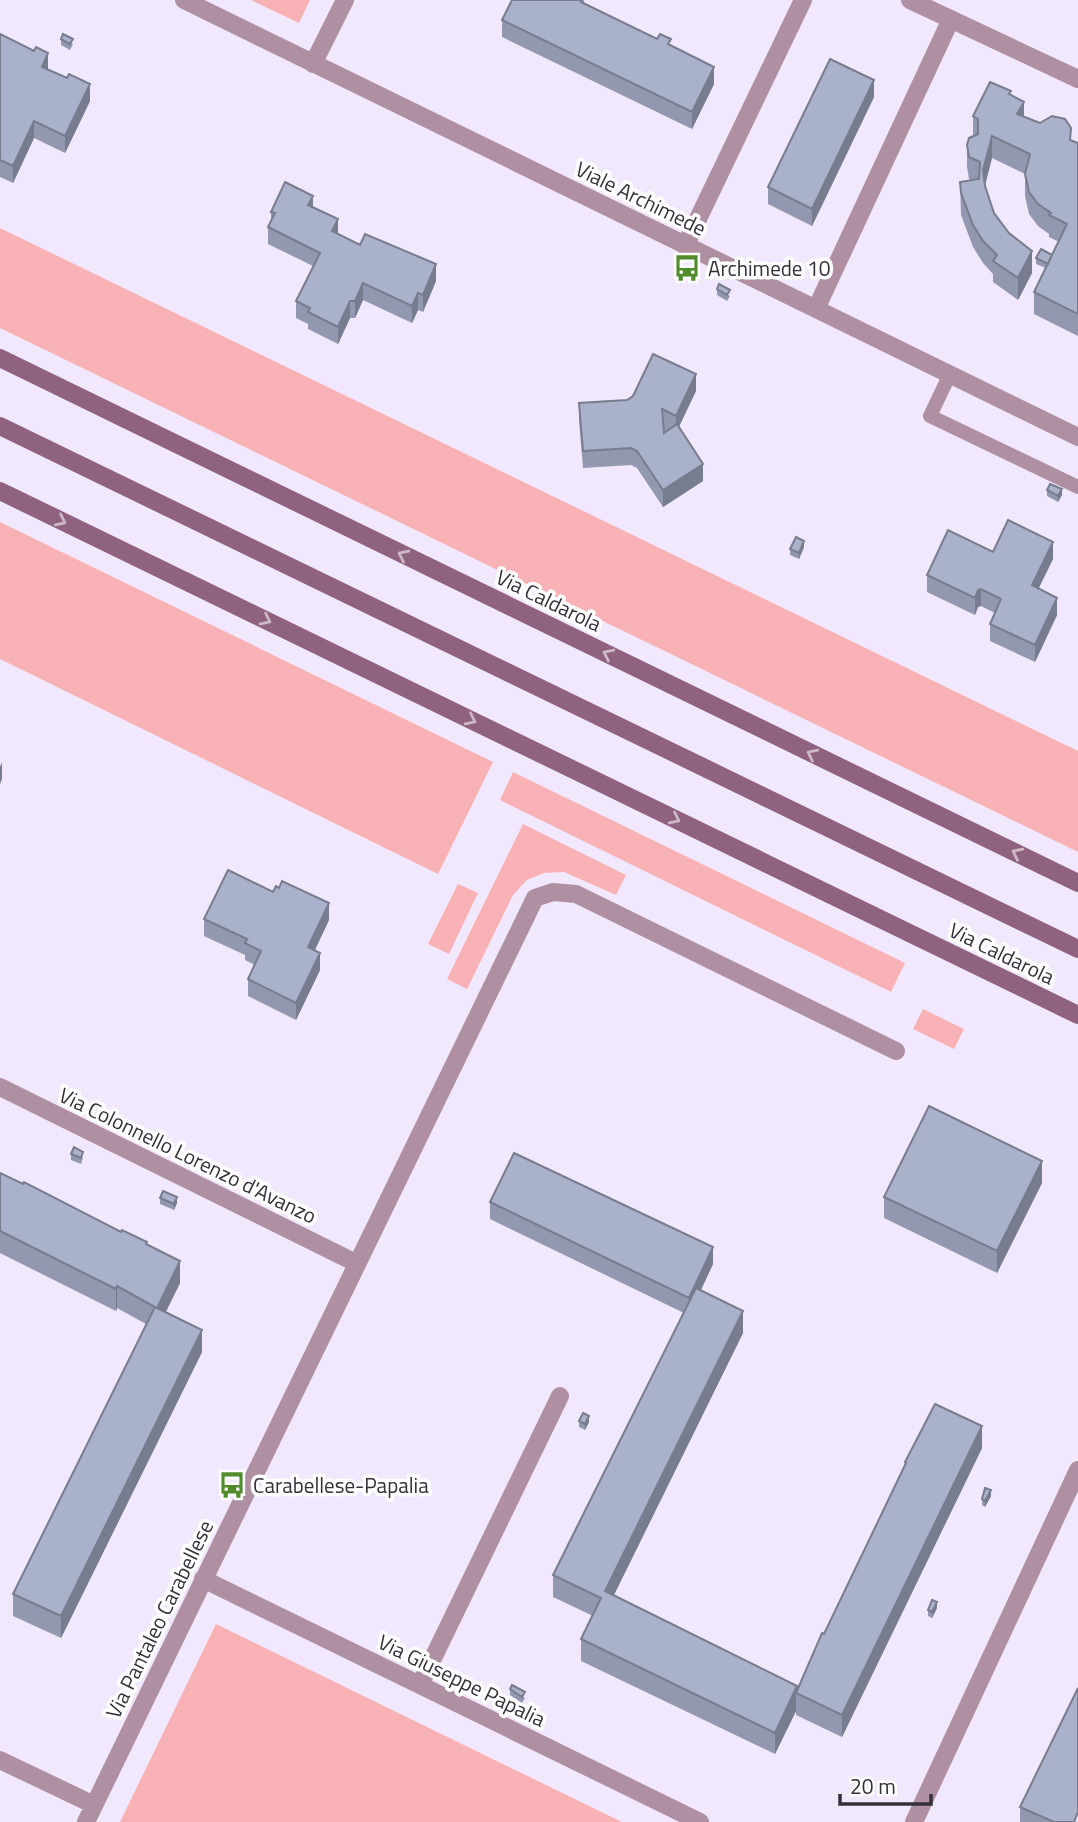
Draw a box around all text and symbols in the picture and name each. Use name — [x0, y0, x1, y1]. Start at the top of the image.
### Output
street label: Viale Archimede — [570, 153, 712, 243]
place label: Archimede 10 — [708, 252, 831, 284]
bus stop icon: Archimede 10 — [672, 253, 702, 283]
one-way arrow — [54, 512, 66, 526]
one-way arrow — [398, 549, 410, 563]
street label: Via Caldarola — [491, 561, 608, 640]
one-way arrow — [259, 612, 271, 626]
one-way arrow — [603, 649, 615, 663]
one-way arrow — [463, 711, 476, 725]
one-way arrow — [807, 748, 819, 762]
one-way arrow — [668, 811, 680, 825]
one-way arrow — [1012, 848, 1024, 862]
street label: Via Caldarola — [944, 914, 1061, 993]
street label: Via Colonnello Lorenzo d'Avanzo — [54, 1079, 322, 1231]
place label: Carabellese-Papalia — [253, 1469, 429, 1501]
bus stop icon: Carabellese-Papalia — [217, 1470, 247, 1500]
street label: Via Pantaleo Carabellese — [97, 1514, 221, 1724]
street label: Via Giuseppe Papalia — [373, 1626, 552, 1735]
scale bar — [840, 1762, 931, 1806]
text: 20 m — [850, 1770, 896, 1802]

